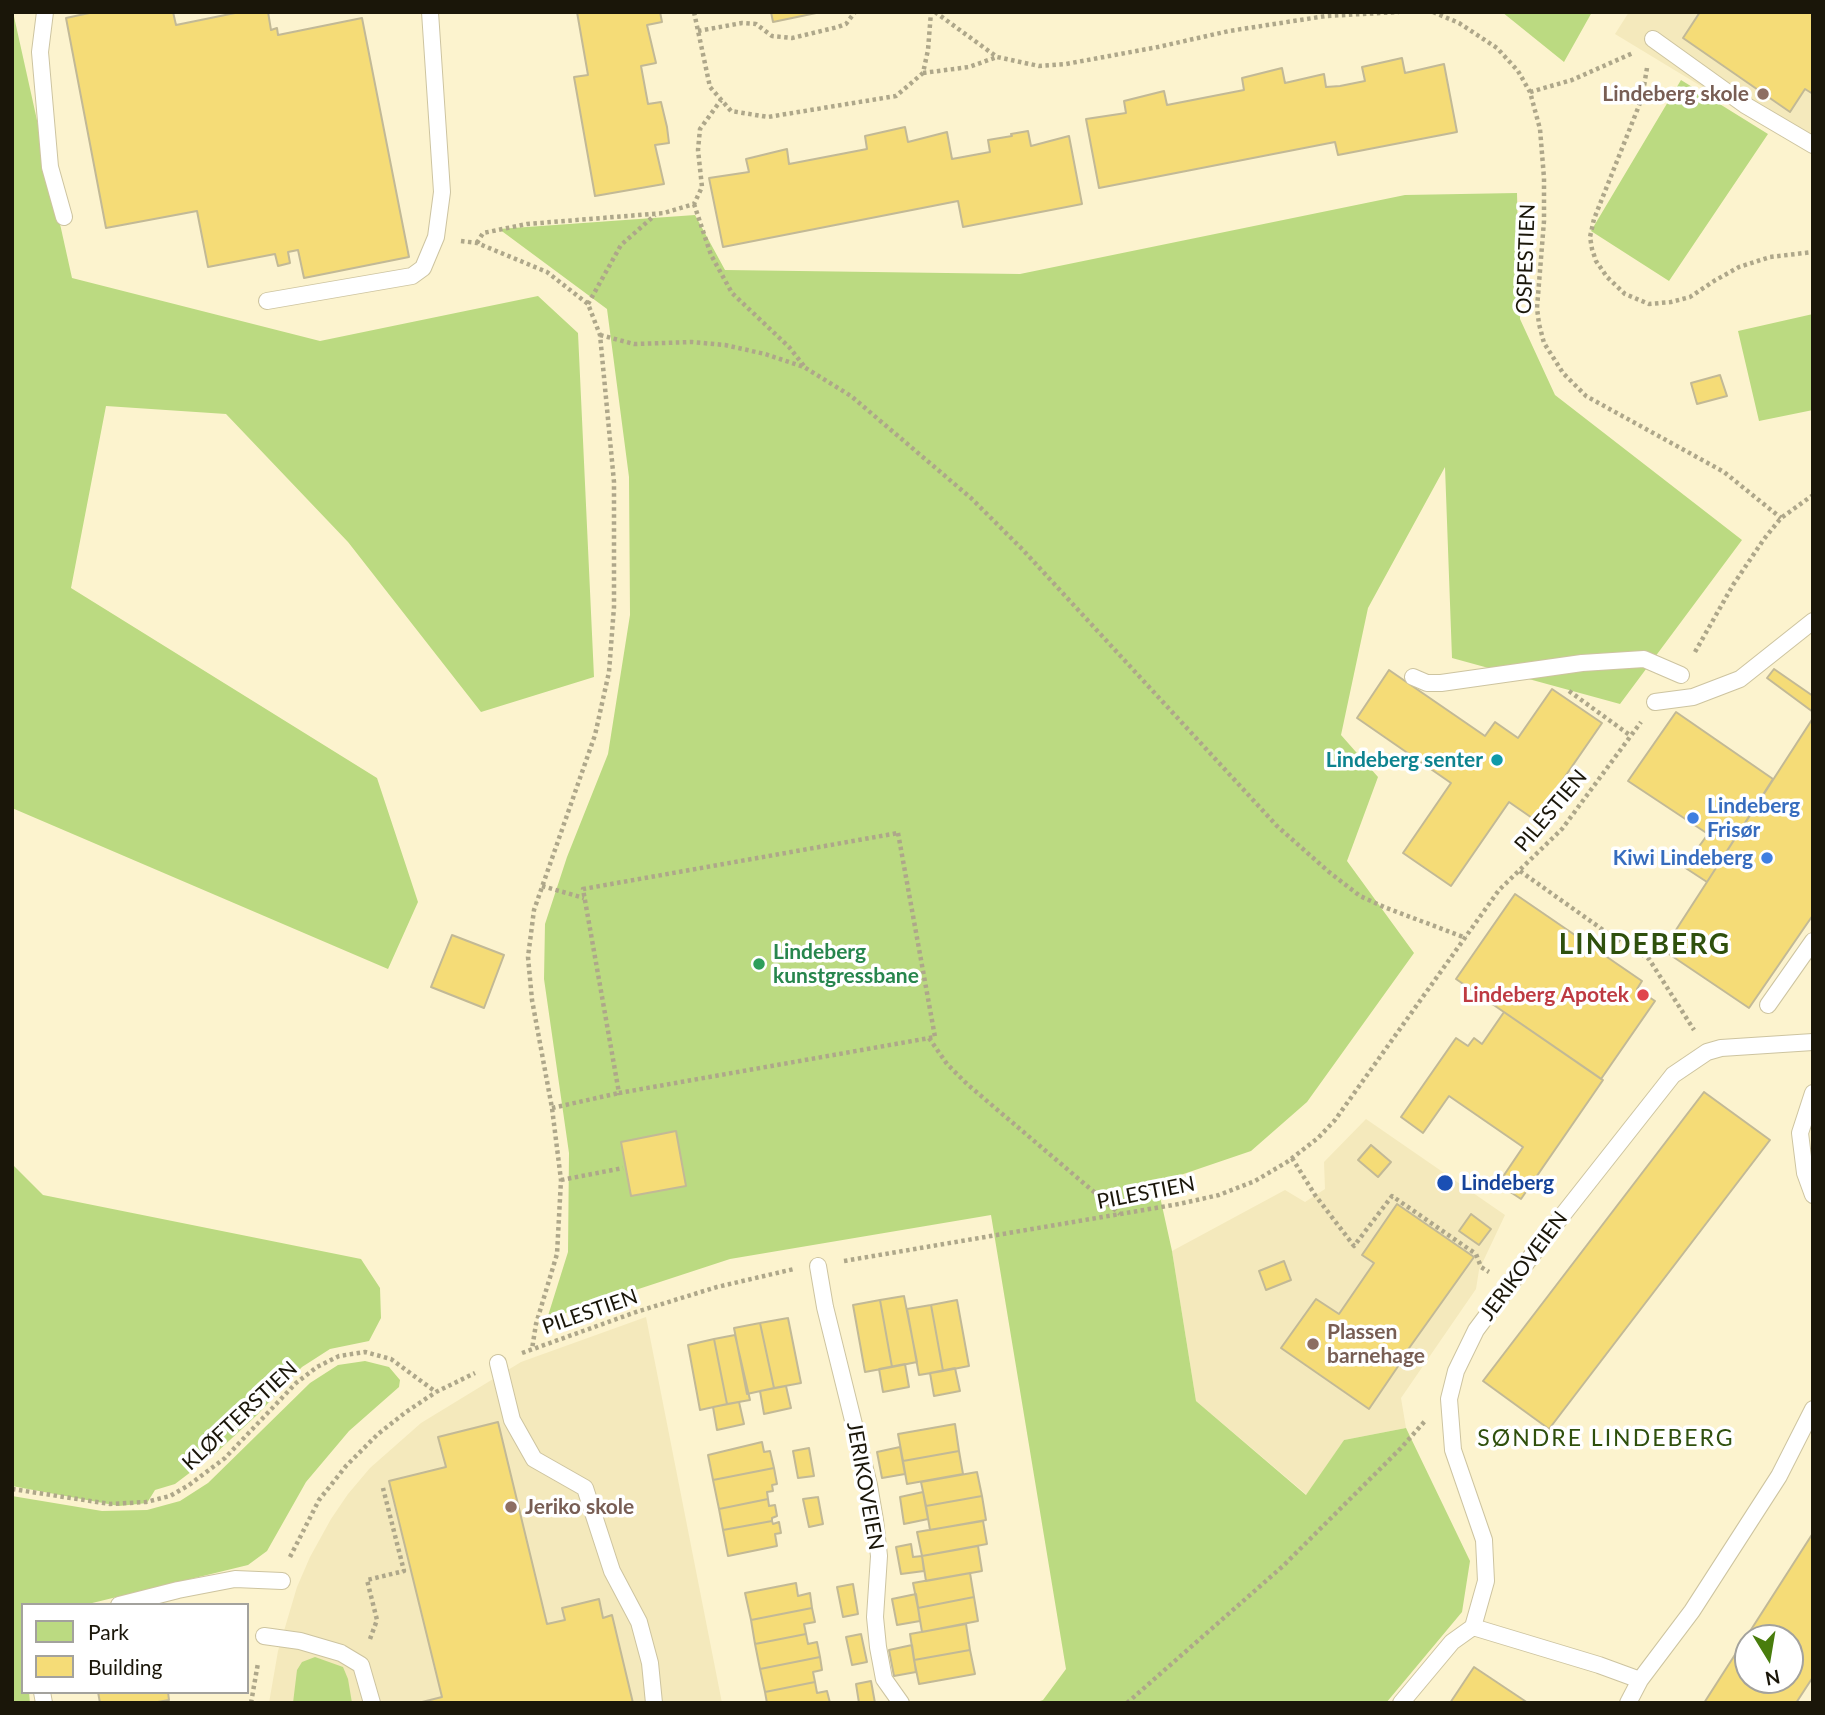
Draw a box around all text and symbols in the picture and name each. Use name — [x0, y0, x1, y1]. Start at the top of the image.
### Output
place label: Lindeberg skole — [1602, 81, 1749, 107]
marker: Lindeberg skole — [1755, 86, 1771, 102]
street label: OSPESTIEN — [1511, 203, 1541, 315]
place label: Lindeberg senter — [1326, 747, 1483, 773]
marker: Lindeberg senter — [1489, 752, 1505, 768]
street label: PILESTIEN — [1509, 765, 1593, 857]
place label: Lindeberg Frisør — [1707, 793, 1800, 843]
marker: Lindeberg Frisør — [1685, 810, 1701, 826]
place label: Kiwi Lindeberg — [1613, 845, 1753, 871]
marker: Kiwi Lindeberg — [1759, 850, 1775, 866]
district label: LINDEBERG — [1560, 928, 1730, 962]
place label: Lindeberg kunstgressbane — [773, 939, 919, 989]
marker: Lindeberg kunstgressbane — [751, 956, 767, 972]
place label: Lindeberg Apotek — [1462, 982, 1629, 1008]
marker: Lindeberg Apotek — [1635, 987, 1651, 1003]
place label: Lindeberg — [1461, 1170, 1554, 1196]
street label: PILESTIEN — [1095, 1171, 1197, 1215]
marker: Lindeberg — [1435, 1173, 1455, 1193]
street label: JERIKOVEIEN — [1475, 1207, 1573, 1325]
street label: PILESTIEN — [539, 1284, 641, 1340]
place label: Plassen barnehage — [1327, 1319, 1425, 1369]
marker: Plassen barnehage — [1305, 1336, 1321, 1352]
street label: KLØFTERSTIEN — [177, 1356, 303, 1476]
street label: JERIKOVEIEN — [841, 1420, 889, 1552]
district label: SØNDRE LINDEBERG — [1479, 1425, 1733, 1453]
place label: Jeriko skole — [525, 1494, 634, 1520]
marker: Jeriko skole — [503, 1499, 519, 1515]
legend — [21, 1603, 248, 1694]
text: Park — [88, 1619, 129, 1644]
north arrow — [1734, 1624, 1804, 1694]
text: Building — [88, 1654, 163, 1679]
text: N — [1763, 1665, 1782, 1691]

